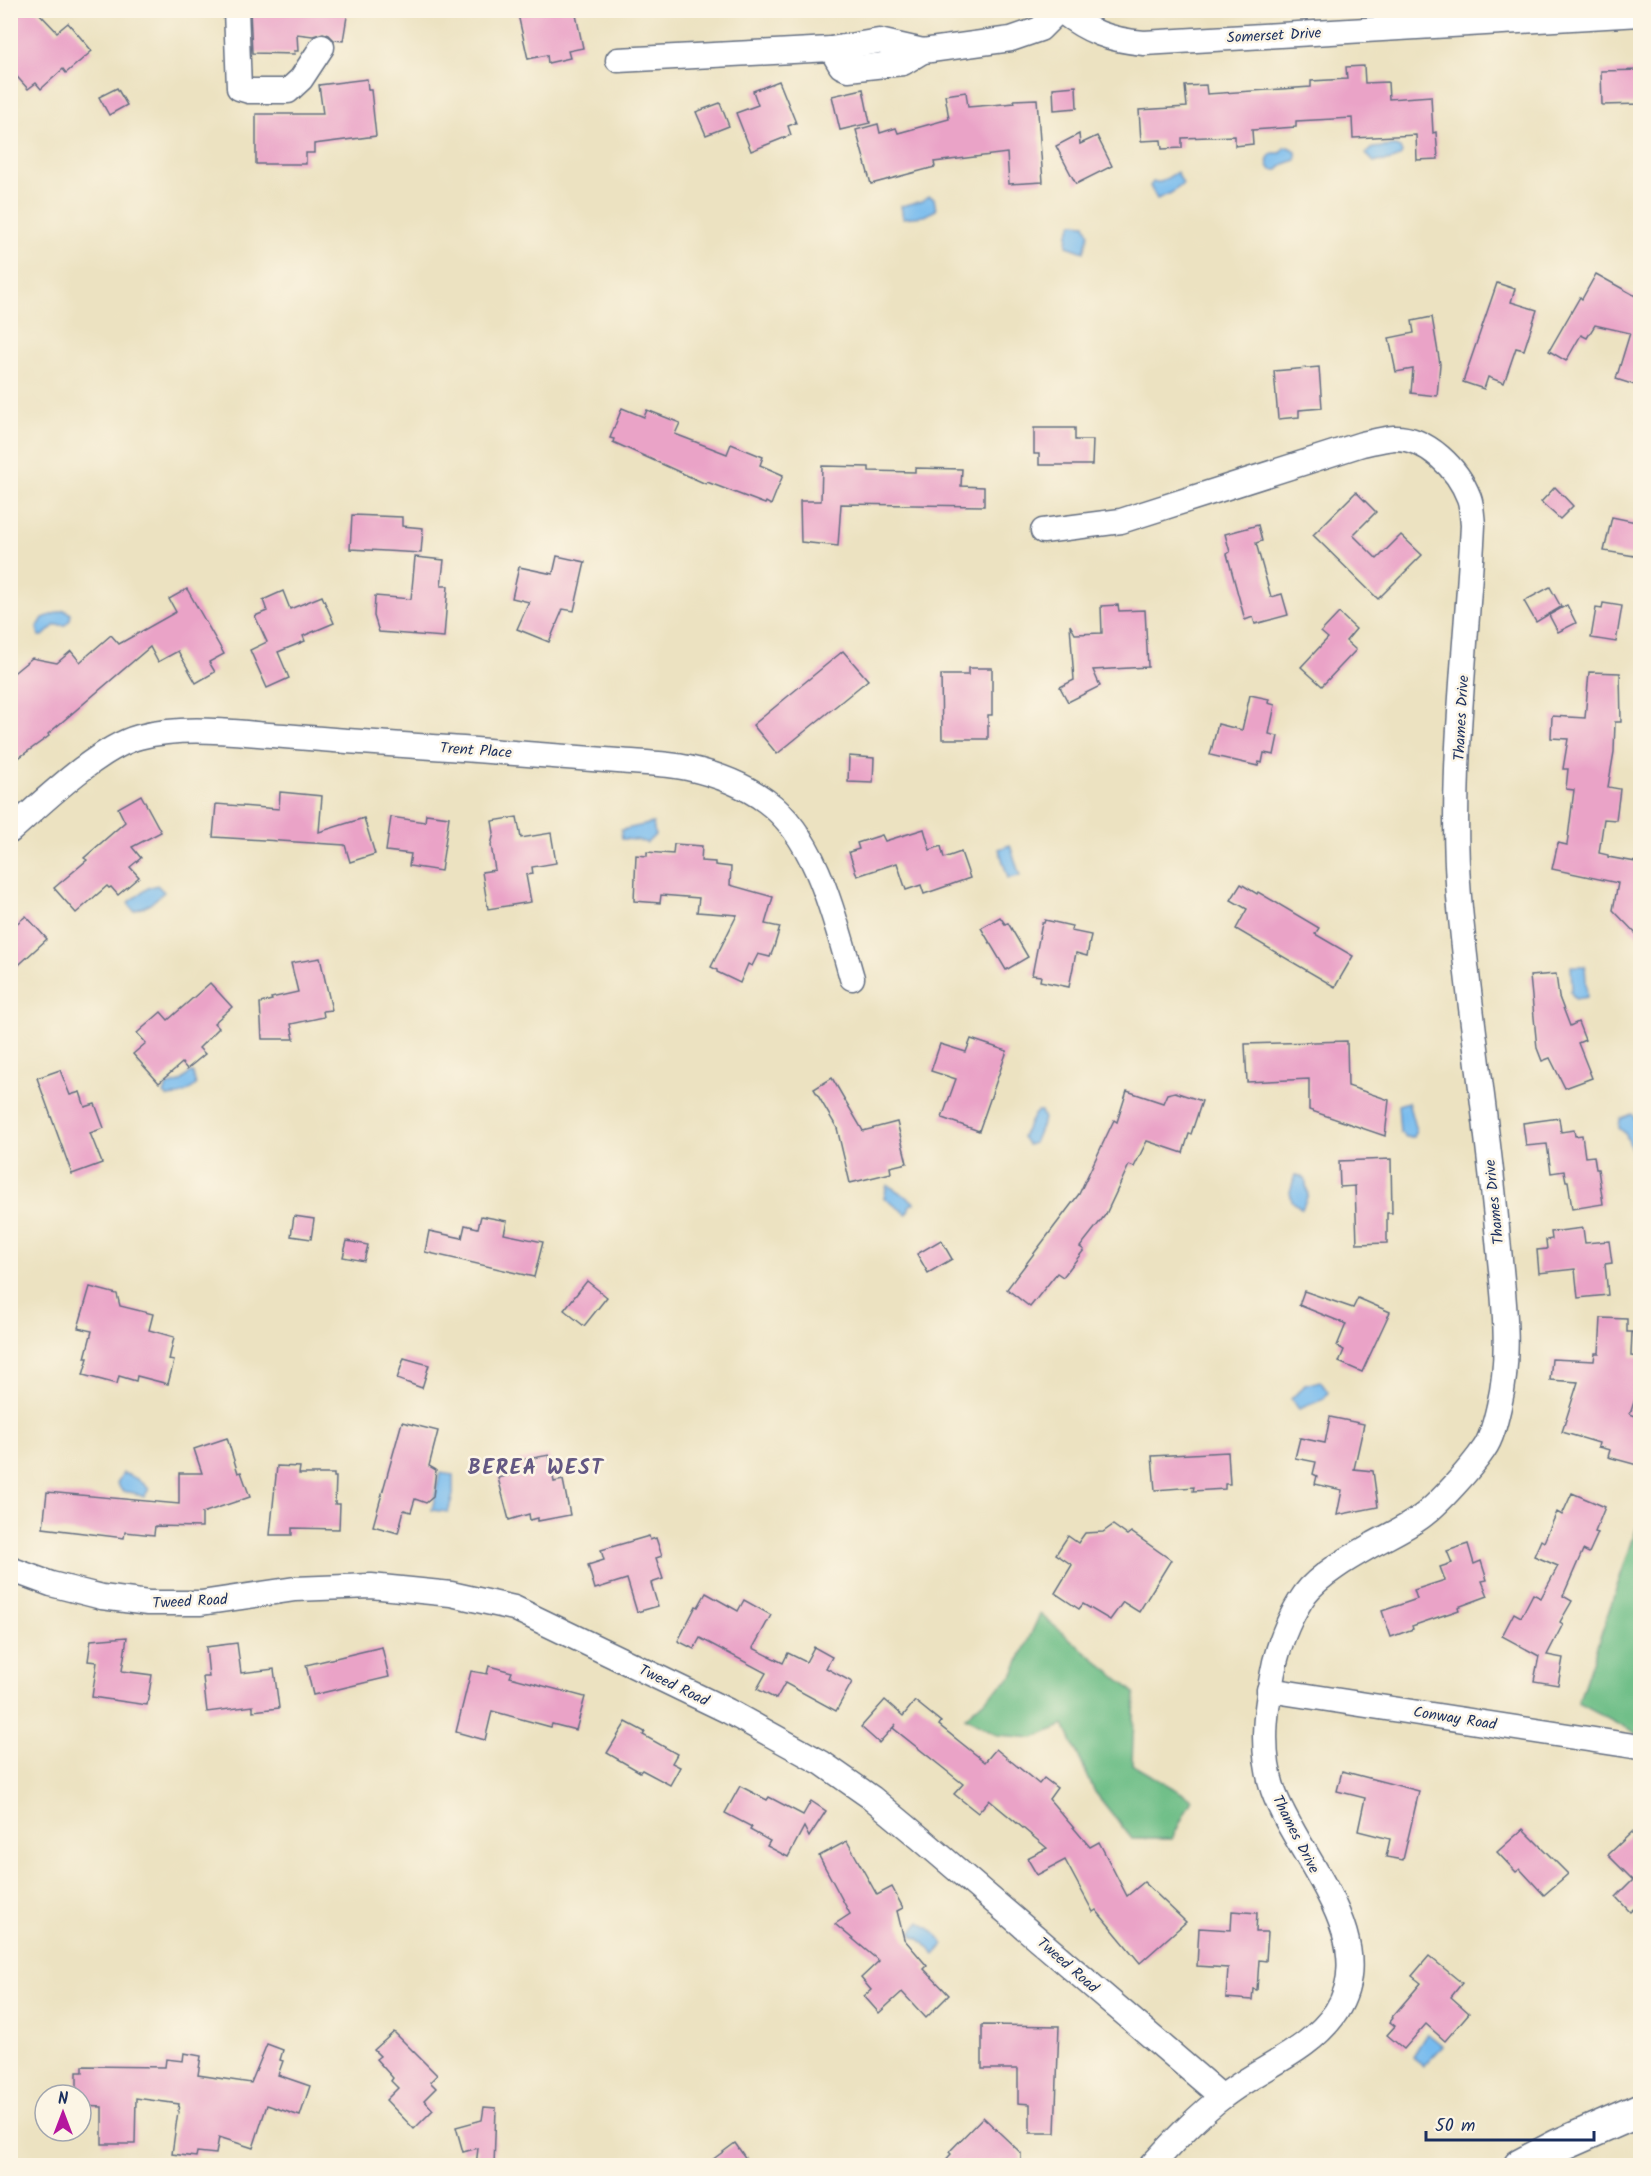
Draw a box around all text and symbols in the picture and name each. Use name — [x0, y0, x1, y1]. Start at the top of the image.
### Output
street label: Somerset Drive — [1226, 22, 1322, 50]
street label: Thames Drive — [1448, 674, 1476, 761]
street label: Trent Place — [439, 737, 513, 765]
street label: Thames Drive — [1479, 1158, 1511, 1246]
district label: BEREA WEST — [468, 1452, 605, 1485]
street label: Tweed Road — [152, 1588, 229, 1616]
street label: Tweed Road — [635, 1659, 713, 1713]
street label: Conway Road — [1411, 1701, 1499, 1737]
street label: Thames Drive — [1265, 1791, 1325, 1878]
street label: Tweed Road — [1031, 1932, 1104, 2000]
north arrow — [33, 2083, 93, 2143]
text: N — [58, 2087, 68, 2112]
scale bar — [1426, 2104, 1594, 2142]
text: 50 m — [1435, 2112, 1475, 2141]

